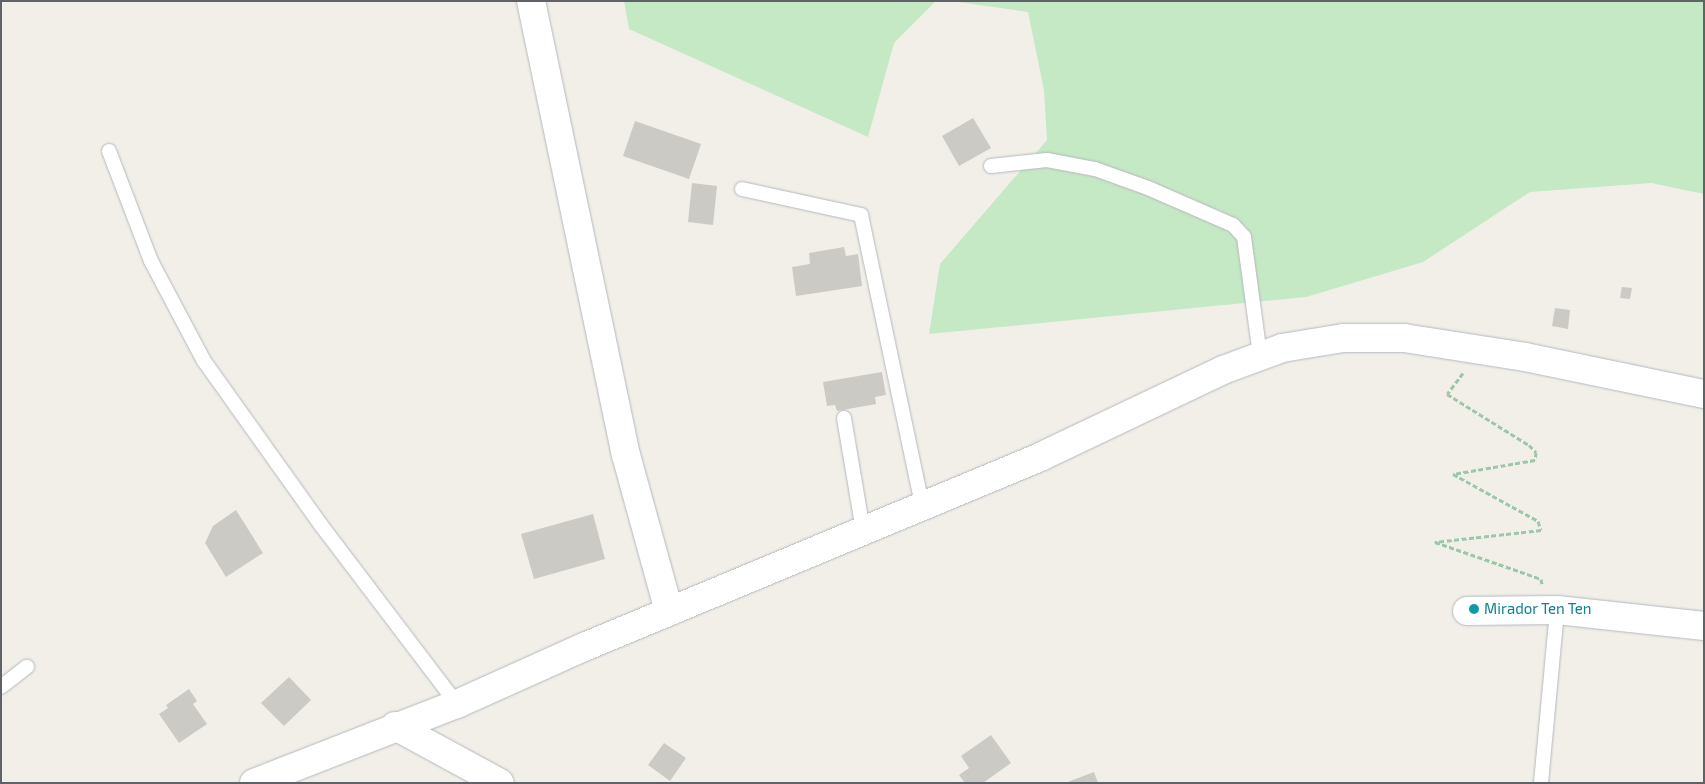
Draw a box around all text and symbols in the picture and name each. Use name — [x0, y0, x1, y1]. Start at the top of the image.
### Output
place label: Mirador Ten Ten — [1484, 600, 1593, 618]
marker: Mirador Ten Ten — [1468, 603, 1480, 615]

